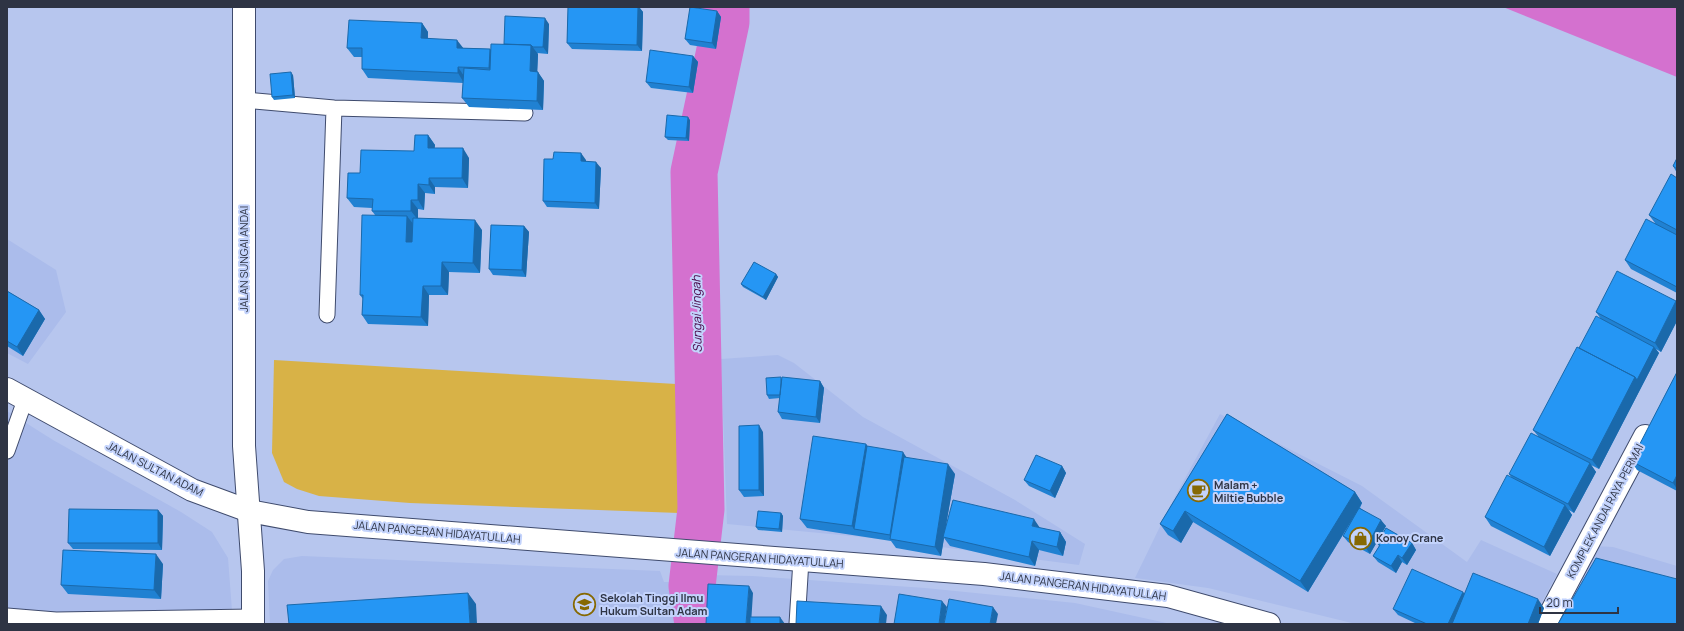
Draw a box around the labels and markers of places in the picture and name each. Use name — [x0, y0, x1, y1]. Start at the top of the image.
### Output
place label: Malam + Miltie Bubble — [1214, 477, 1284, 505]
cafe icon: Malam + Miltie Bubble — [1186, 478, 1212, 504]
shop icon: Konoy Crane — [1348, 525, 1374, 551]
place label: Konoy Crane — [1376, 530, 1444, 545]
place label: Sekolah Tinggi Ilmu Hukum Sultan Adam — [600, 590, 708, 618]
school or university icon: Sekolah Tinggi Ilmu Hukum Sultan Adam — [571, 591, 597, 617]

